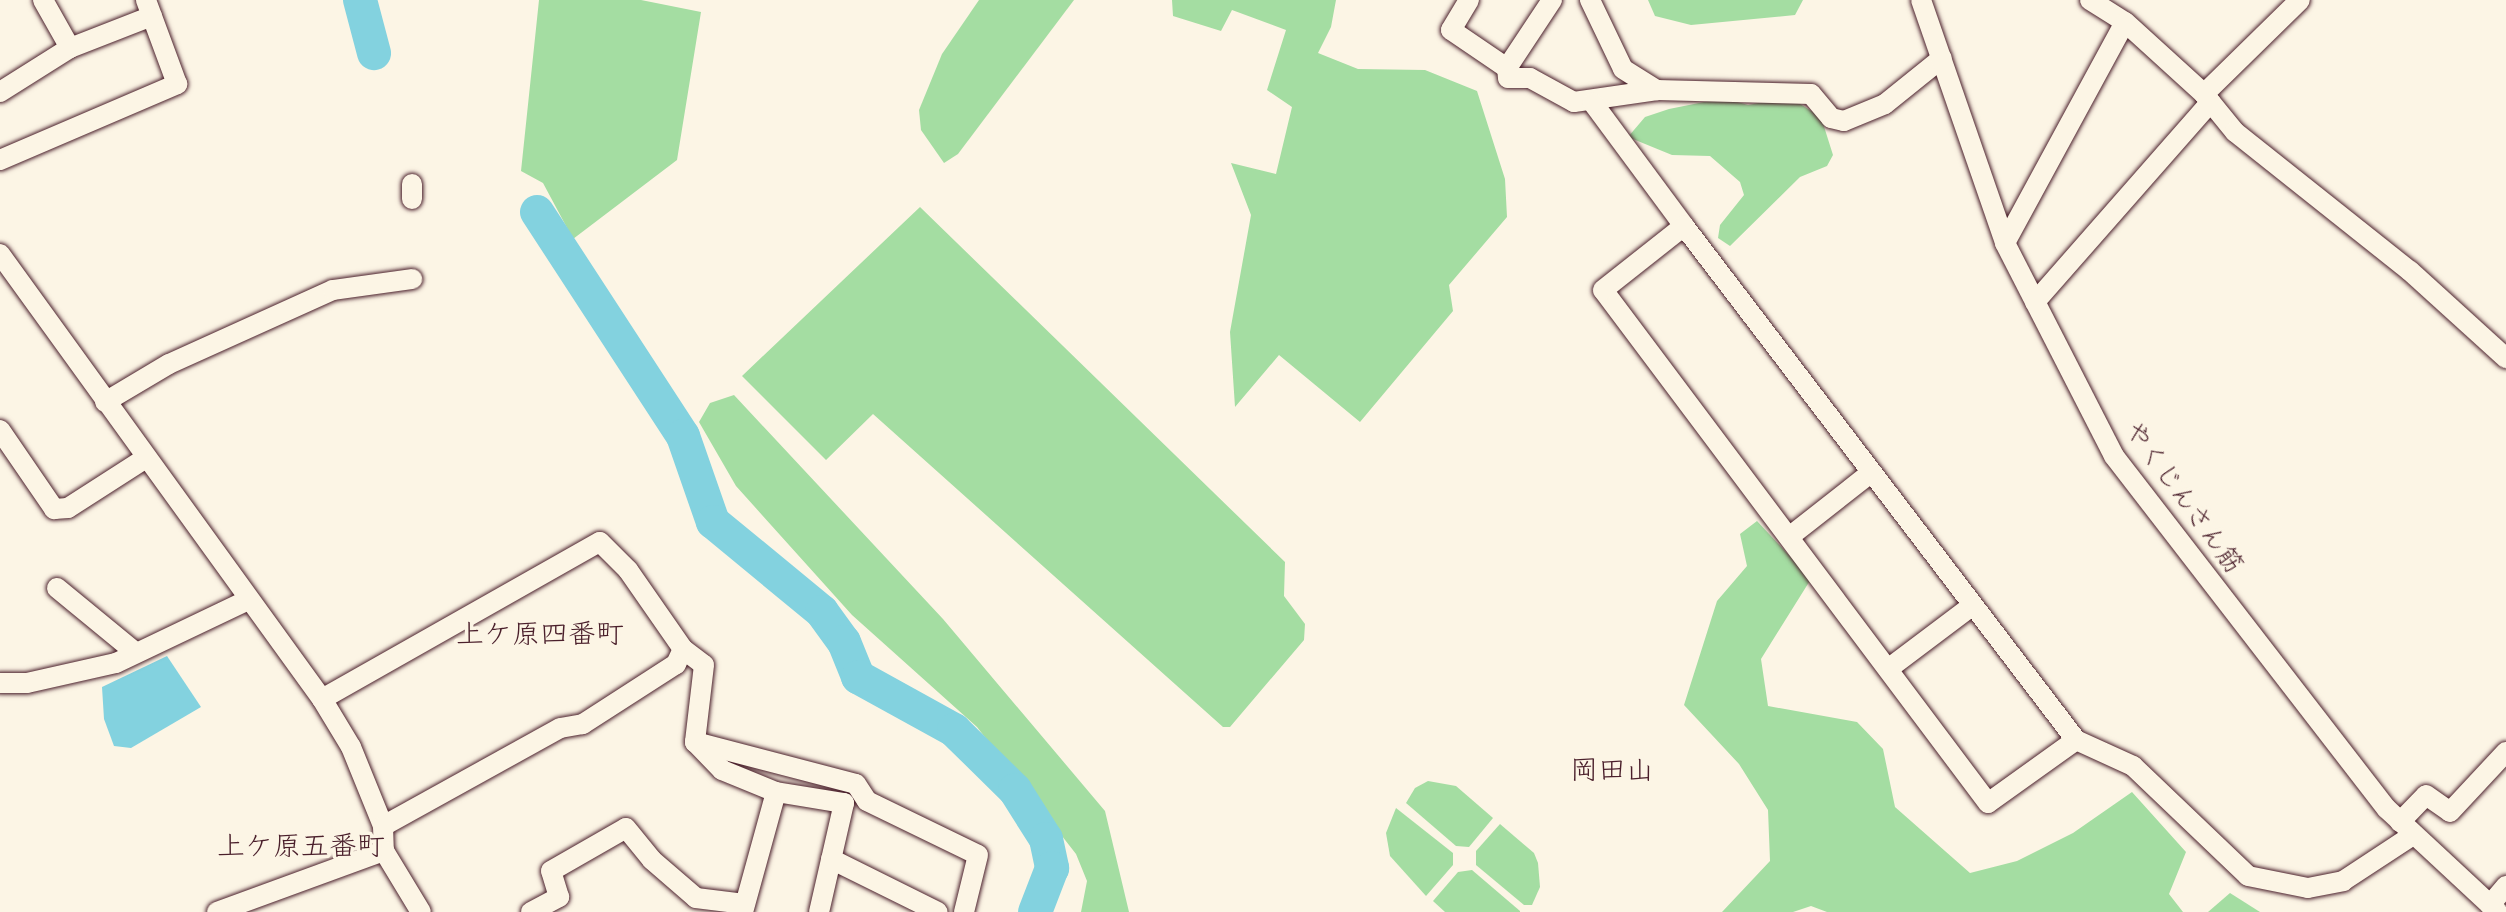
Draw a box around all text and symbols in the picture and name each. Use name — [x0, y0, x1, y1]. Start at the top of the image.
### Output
street label: やくじんさん筋 — [2117, 415, 2249, 581]
district label: 上ケ原四番町 — [456, 617, 624, 651]
district label: 岡田山 — [1570, 753, 1654, 787]
district label: 上ケ原五番町 — [217, 829, 385, 863]

